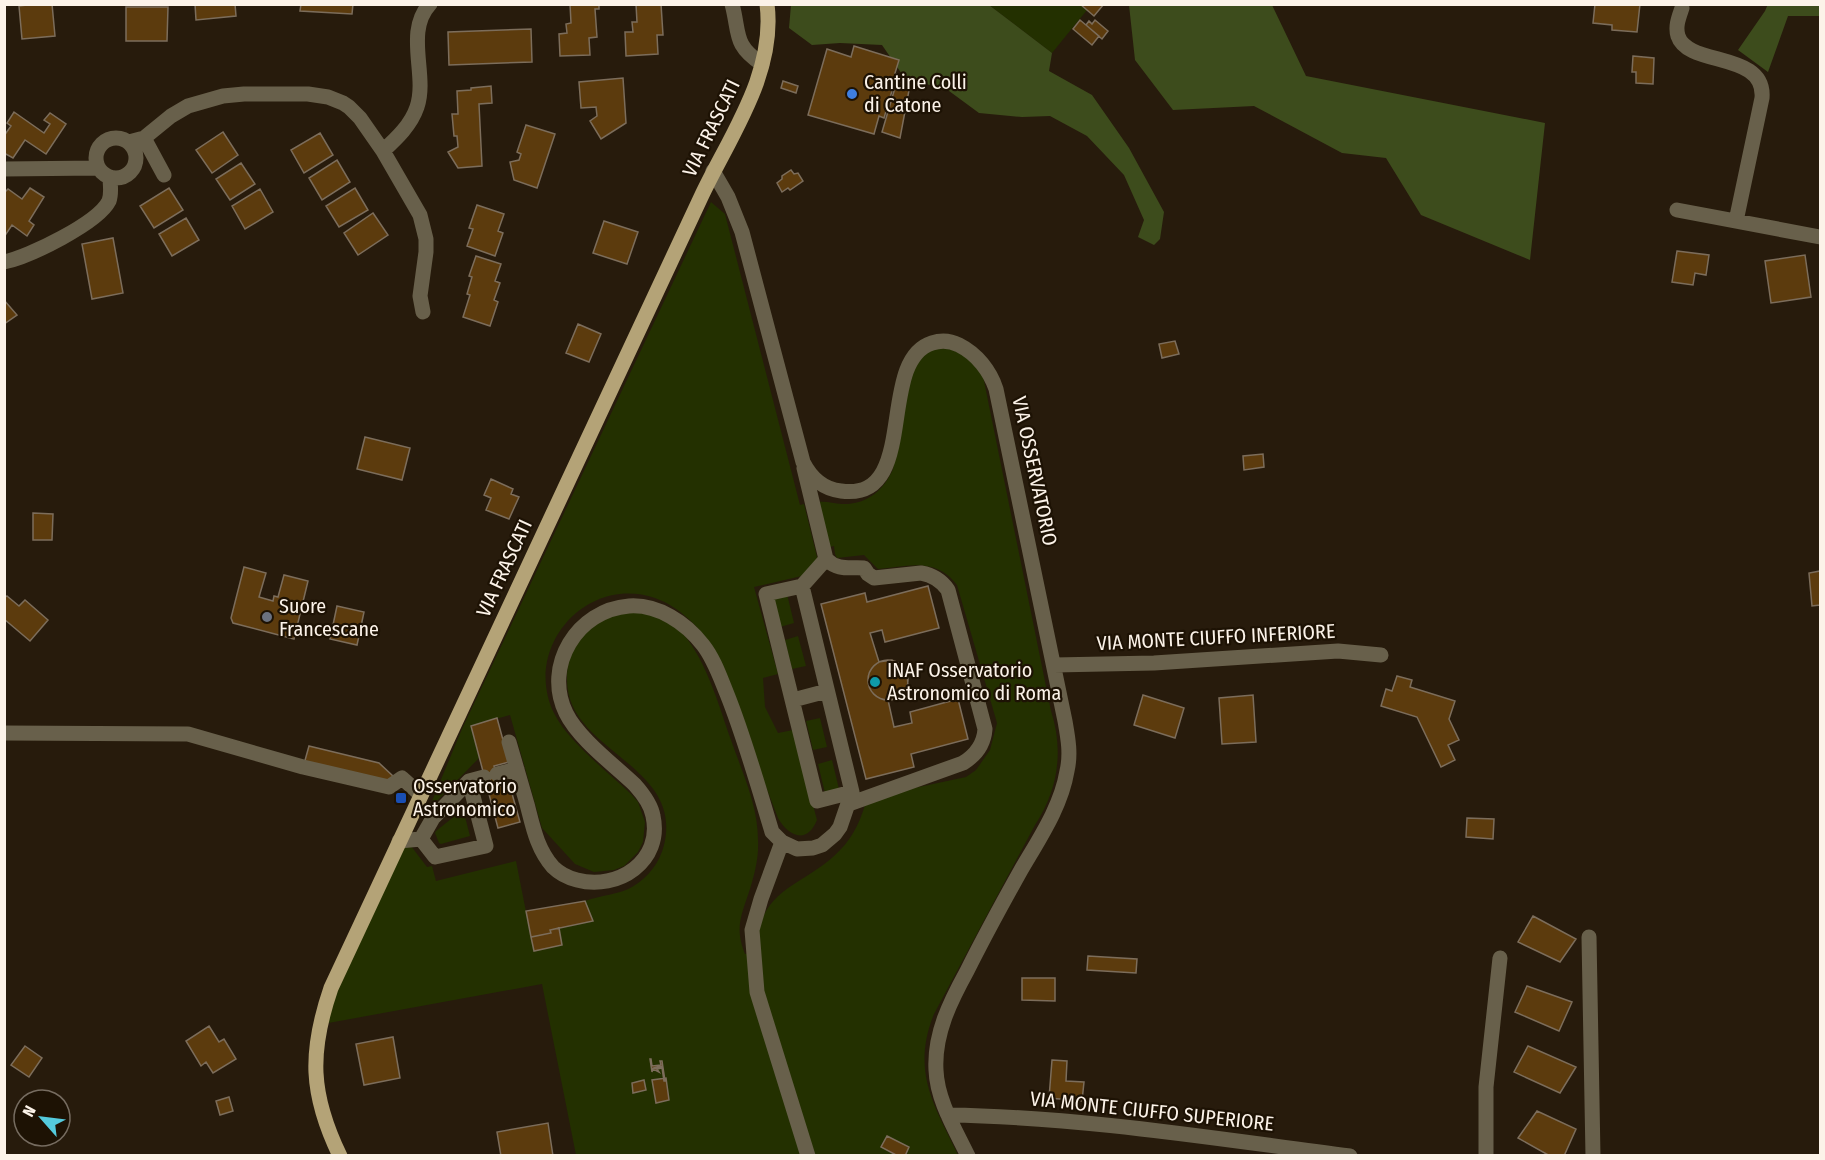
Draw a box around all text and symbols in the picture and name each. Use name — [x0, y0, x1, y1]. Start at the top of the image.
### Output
place label: Cantine Colli di Catone — [864, 70, 967, 117]
street label: VIA FRASCATI — [677, 76, 745, 180]
marker: Cantine Colli di Catone — [845, 87, 859, 101]
street label: VIA OSSERVATORIO — [1007, 394, 1063, 548]
street label: VIA FRASCATI — [471, 515, 537, 621]
place label: Suore Francescane — [279, 594, 379, 641]
marker: Suore Francescane — [260, 610, 274, 624]
street label: VIA MONTE CIUFFO INFERIORE — [1096, 619, 1336, 655]
place label: INAF Osservatorio Astronomico di Roma — [887, 658, 1061, 705]
marker: INAF Osservatorio Astronomico di Roma — [868, 675, 882, 689]
place label: Osservatorio Astronomico — [413, 774, 517, 821]
marker: Osservatorio Astronomico — [394, 791, 408, 805]
street label: VIA MONTE CIUFFO SUPERIORE — [1029, 1086, 1275, 1136]
north arrow — [12, 1088, 72, 1148]
text: N — [19, 1102, 40, 1120]

